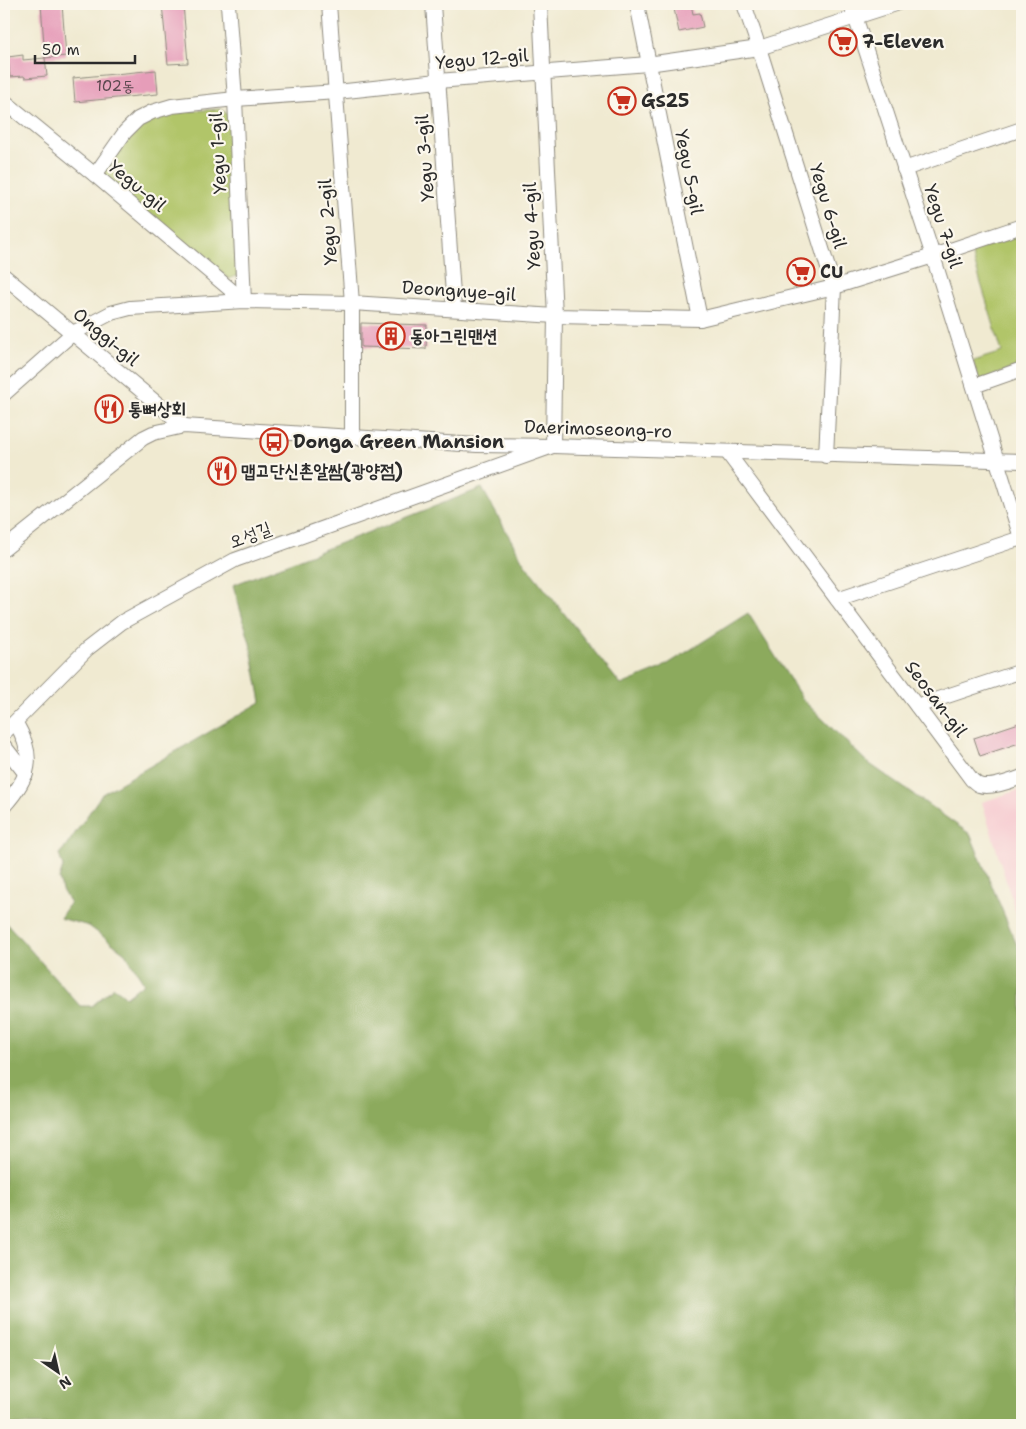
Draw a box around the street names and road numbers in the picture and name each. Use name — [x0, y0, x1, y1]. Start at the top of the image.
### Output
street label: Yegu 12-gil — [435, 43, 530, 75]
street label: Yegu 1-gil — [204, 111, 232, 195]
street label: Yegu 3-gil — [410, 113, 440, 203]
street label: Yegu 5-gil — [669, 127, 709, 217]
street label: Yegu-gil — [103, 155, 172, 218]
street label: Yegu 6-gil — [804, 161, 852, 252]
street label: Yegu 2-gil — [313, 177, 343, 266]
street label: Yegu 4-gil — [518, 181, 546, 271]
street label: Yegu 7-gil — [918, 181, 968, 272]
street label: Deongnye-gil — [401, 275, 517, 307]
street label: Onggi-gil — [68, 302, 145, 372]
street label: Daerimoseong-ro — [524, 414, 672, 444]
street label: 오성길 — [225, 516, 275, 554]
street label: Seosan-gil — [899, 656, 973, 743]

